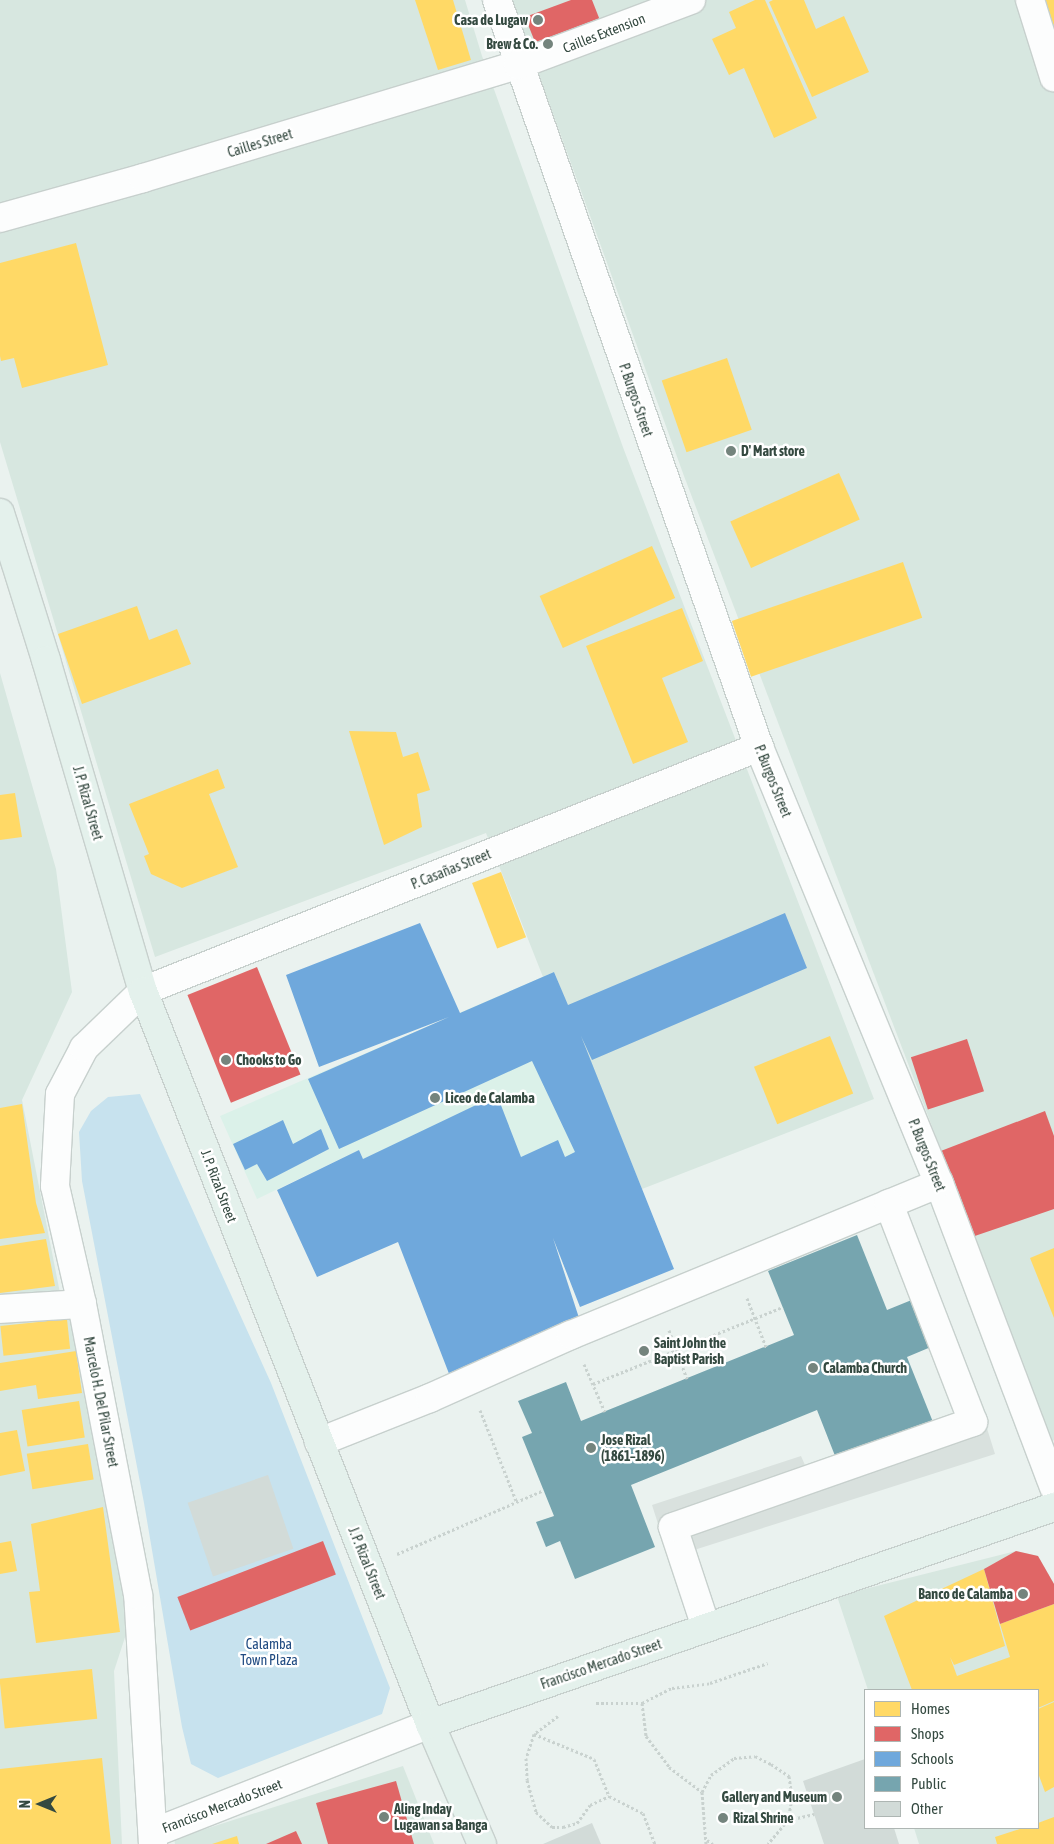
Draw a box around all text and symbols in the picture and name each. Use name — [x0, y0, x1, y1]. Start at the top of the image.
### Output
street label: Cailles Extension — [561, 10, 647, 56]
place label: Casa de Lugaw — [454, 12, 528, 28]
marker: Casa de Lugaw — [532, 14, 544, 26]
place label: Brew & Co. — [486, 36, 538, 52]
marker: Brew & Co. — [542, 38, 554, 50]
street label: Cailles Street — [225, 125, 295, 161]
street label: P. Burgos Street — [616, 361, 656, 439]
place label: D' Mart store — [741, 443, 805, 459]
marker: D' Mart store — [725, 445, 737, 457]
street label: P. Burgos Street — [751, 742, 795, 820]
street label: J. P. Rizal Street — [69, 764, 107, 842]
street label: P. Casañas Street — [409, 845, 493, 893]
place label: Chooks to Go — [236, 1052, 302, 1068]
marker: Chooks to Go — [220, 1054, 232, 1066]
place label: Liceo de Calamba — [445, 1090, 535, 1106]
marker: Liceo de Calamba — [429, 1092, 441, 1104]
street label: P. Burgos Street — [905, 1116, 949, 1194]
street label: J. P. Rizal Street — [197, 1147, 241, 1225]
street label: Marcelo H. Del Pilar Street — [80, 1335, 122, 1469]
place label: Saint John the Baptist Parish — [654, 1335, 726, 1368]
marker: Saint John the Baptist Parish — [638, 1345, 650, 1357]
place label: Calamba Church — [823, 1360, 907, 1376]
marker: Calamba Church — [807, 1362, 819, 1374]
place label: Jose Rizal (1861–1896) — [601, 1432, 665, 1464]
marker: Jose Rizal (1861–1896) — [585, 1442, 597, 1454]
street label: J. P. Rizal Street — [345, 1524, 389, 1602]
place label: Banco de Calamba — [918, 1586, 1013, 1602]
marker: Banco de Calamba — [1017, 1588, 1029, 1600]
street label: Francisco Mercado Street — [538, 1635, 664, 1693]
park label: Calamba Town Plaza — [240, 1636, 298, 1668]
legend — [864, 1689, 1039, 1829]
text: Homes — [911, 1700, 950, 1717]
text: Shops — [911, 1725, 944, 1742]
text: Schools — [911, 1750, 954, 1767]
street label: Francisco Mercado Street — [160, 1775, 284, 1837]
text: Public — [911, 1775, 946, 1792]
north arrow — [15, 1779, 65, 1829]
place label: Gallery and Museum — [721, 1789, 827, 1805]
marker: Gallery and Museum — [831, 1791, 843, 1803]
text: N — [17, 1800, 33, 1808]
text: Other — [911, 1800, 943, 1817]
place label: Aling Inday Lugawan sa Banga — [394, 1801, 487, 1834]
place label: Rizal Shrine — [733, 1810, 794, 1826]
marker: Aling Inday Lugawan sa Banga — [378, 1811, 390, 1823]
marker: Rizal Shrine — [717, 1812, 729, 1824]

